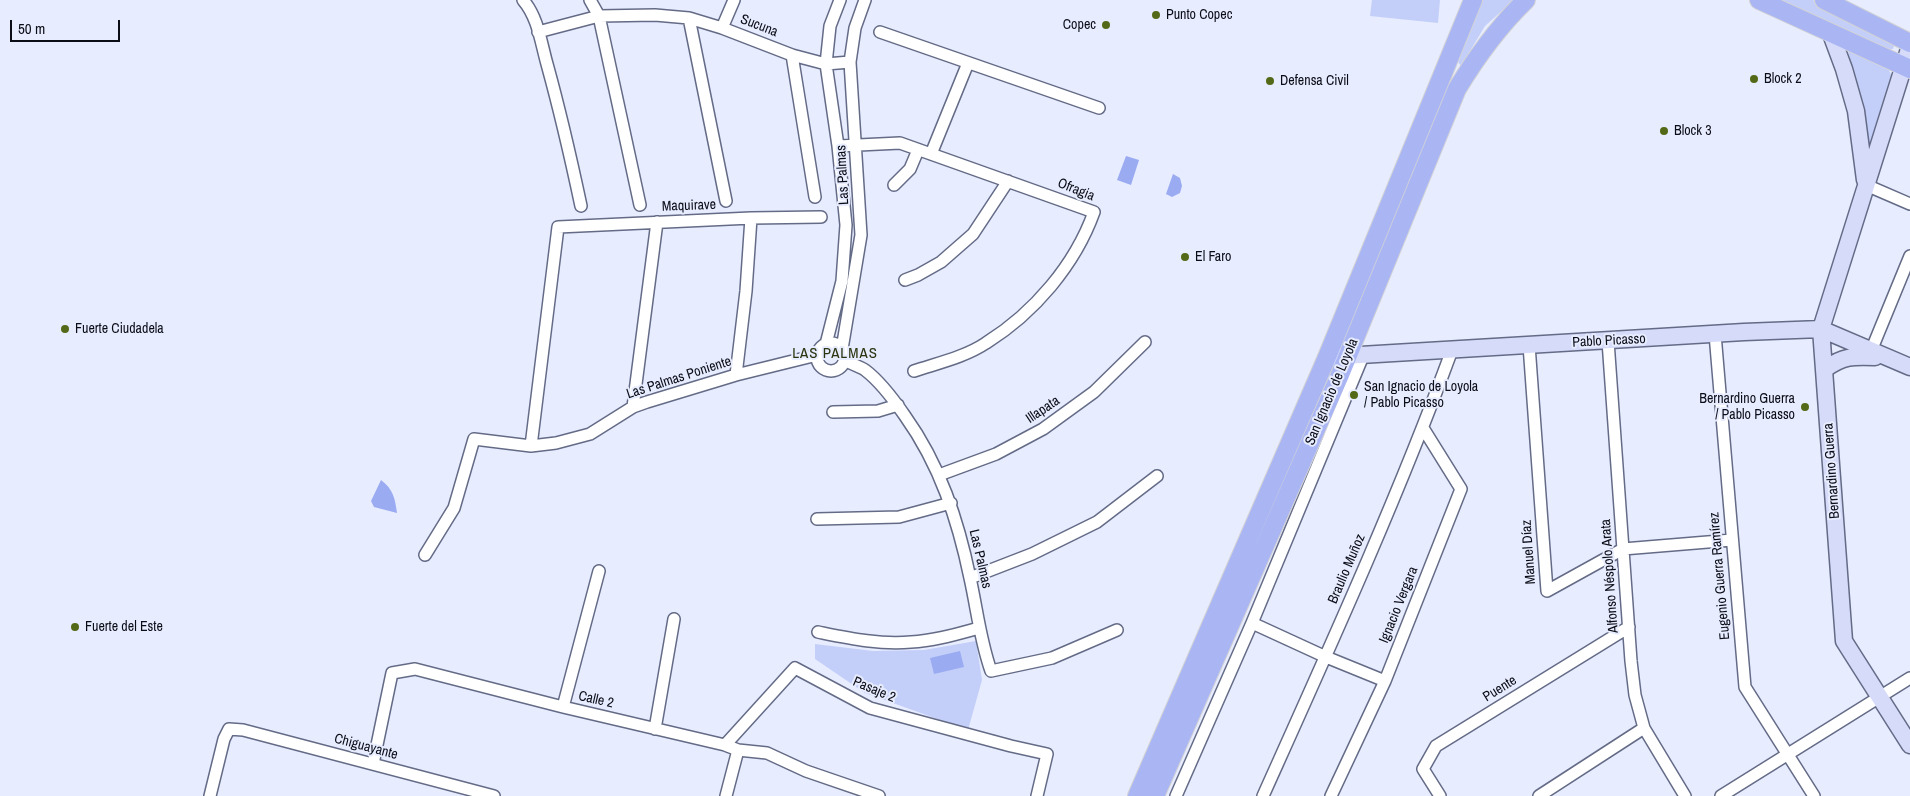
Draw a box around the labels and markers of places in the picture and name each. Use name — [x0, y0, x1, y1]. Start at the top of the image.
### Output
place label: Punto Copec — [1166, 7, 1232, 23]
marker: Punto Copec — [1150, 9, 1162, 21]
place label: Copec — [1063, 17, 1096, 33]
marker: Copec — [1100, 19, 1112, 31]
place label: Block 2 — [1764, 71, 1802, 87]
place label: Defensa Civil — [1280, 73, 1349, 89]
marker: Block 2 — [1748, 73, 1760, 85]
marker: Defensa Civil — [1264, 75, 1276, 87]
place label: Block 3 — [1674, 123, 1712, 139]
marker: Block 3 — [1658, 125, 1670, 137]
place label: El Faro — [1195, 249, 1231, 265]
marker: El Faro — [1179, 251, 1191, 263]
place label: Fuerte Ciudadela — [75, 321, 164, 337]
marker: Fuerte Ciudadela — [59, 323, 71, 335]
place label: San Ignacio de Loyola / Pablo Picasso — [1364, 379, 1478, 412]
marker: San Ignacio de Loyola / Pablo Picasso — [1348, 389, 1360, 401]
place label: Bernardino Guerra / Pablo Picasso — [1699, 391, 1795, 424]
marker: Bernardino Guerra / Pablo Picasso — [1799, 401, 1811, 413]
place label: Fuerte del Este — [85, 619, 163, 635]
marker: Fuerte del Este — [69, 621, 81, 633]

